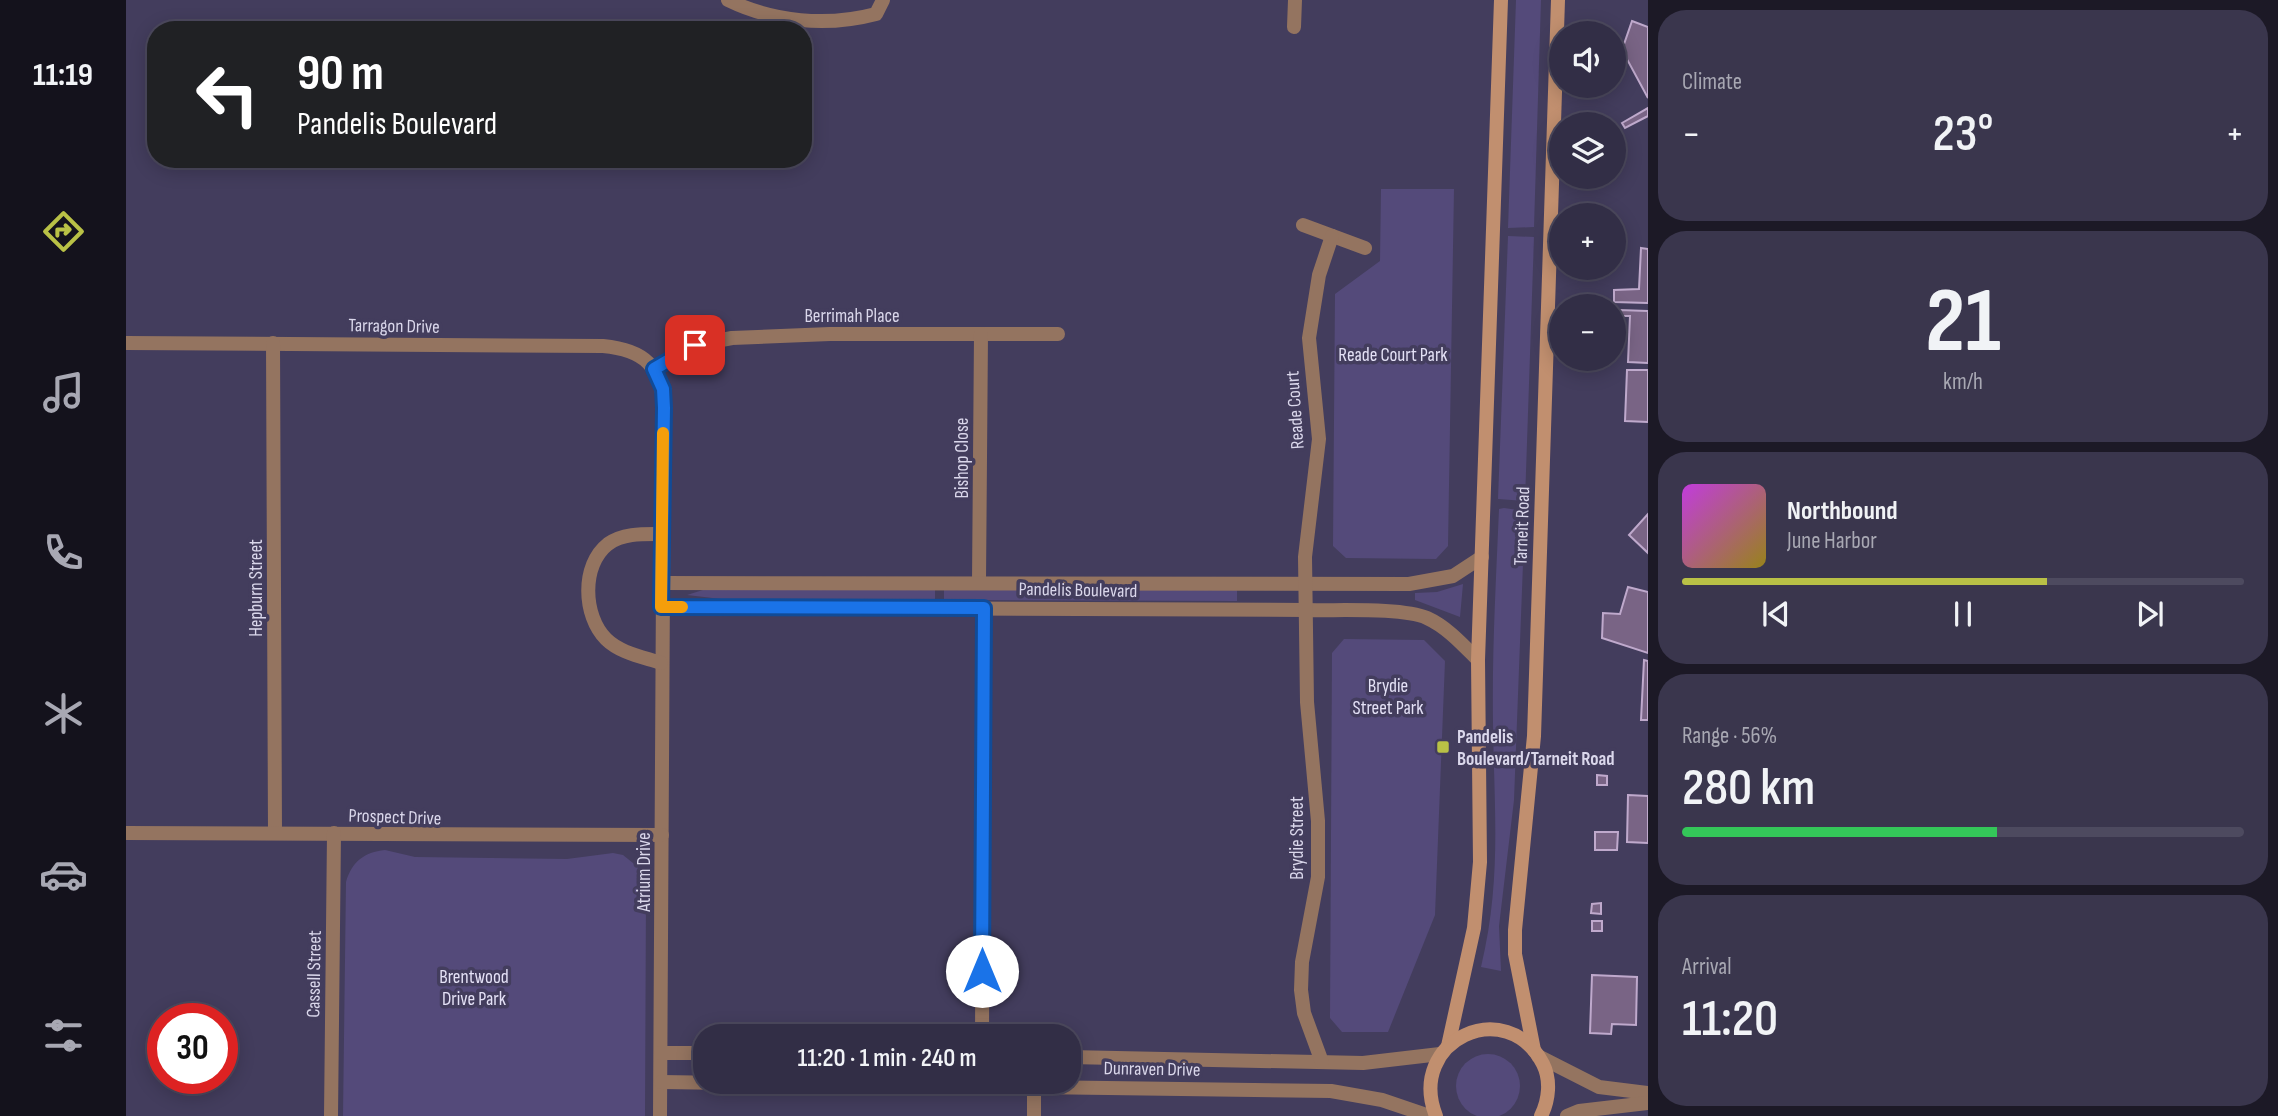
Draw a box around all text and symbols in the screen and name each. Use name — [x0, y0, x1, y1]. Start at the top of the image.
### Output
map controls — [1549, 21, 1626, 371]
button: sound — [1549, 21, 1626, 98]
text: 90 m — [297, 45, 384, 104]
icon: left — [182, 49, 273, 140]
text: 11:19 — [33, 56, 93, 95]
text: Climate — [1682, 68, 1742, 96]
text: 23° — [1933, 103, 1993, 166]
text: Pandelis Boulevard — [297, 105, 497, 144]
button: layers — [1549, 112, 1626, 189]
text: − — [1682, 112, 1701, 157]
text: + — [2225, 112, 2244, 157]
button: + — [1549, 203, 1626, 280]
icon: directions — [39, 207, 88, 256]
text: 21 — [1925, 268, 2001, 377]
button: − — [1549, 294, 1626, 371]
street label: Berrimah Place — [804, 305, 900, 328]
street label: Tarragon Drive — [348, 314, 440, 339]
pin — [665, 315, 725, 375]
icon: arrive — [676, 326, 714, 364]
park label: Reade Court Park — [1338, 344, 1448, 367]
icon: music — [39, 368, 88, 417]
text: km/h — [1943, 368, 1983, 396]
street label: Reade Court — [1281, 370, 1310, 450]
street label: Bishop Close — [951, 418, 974, 498]
street label: Tarneit Road — [1510, 486, 1535, 566]
text: Northbound — [1787, 496, 1898, 527]
text: June Harbor — [1787, 527, 1877, 555]
icon: phone — [39, 528, 88, 577]
street label: Hepburn Street — [245, 539, 268, 637]
street label: Pandelis Boulevard — [1018, 578, 1138, 603]
icon: previous — [1757, 595, 1795, 633]
icon: pause — [1944, 595, 1982, 633]
icon: next — [2131, 595, 2169, 633]
park label: Brydie Street Park — [1353, 675, 1424, 720]
icon: climate — [39, 689, 88, 738]
text: Range · 56% — [1682, 722, 1777, 750]
place label: Pandelis Boulevard/Tarneit Road — [1457, 726, 1615, 771]
marker: Pandelis Boulevard/Tarneit Road — [1435, 739, 1451, 755]
text: 280 km — [1682, 757, 1815, 820]
street label: Brydie Street — [1286, 796, 1309, 880]
street label: Prospect Drive — [348, 804, 442, 831]
street label: Atrium Drive — [633, 832, 656, 913]
icon: car — [39, 850, 88, 899]
street label: Cassell Street — [302, 930, 327, 1018]
position arrow — [945, 934, 1019, 1008]
text: Arrival — [1682, 953, 1731, 981]
park label: Brentwood Drive Park — [439, 966, 509, 1011]
text: 11:20 — [1682, 988, 1778, 1051]
speed limit sign: 30 — [147, 1003, 238, 1094]
icon: filters — [39, 1011, 88, 1060]
text: 11:20 · 1 min · 240 m — [798, 1043, 976, 1074]
street label: Dunraven Drive — [1103, 1057, 1201, 1082]

